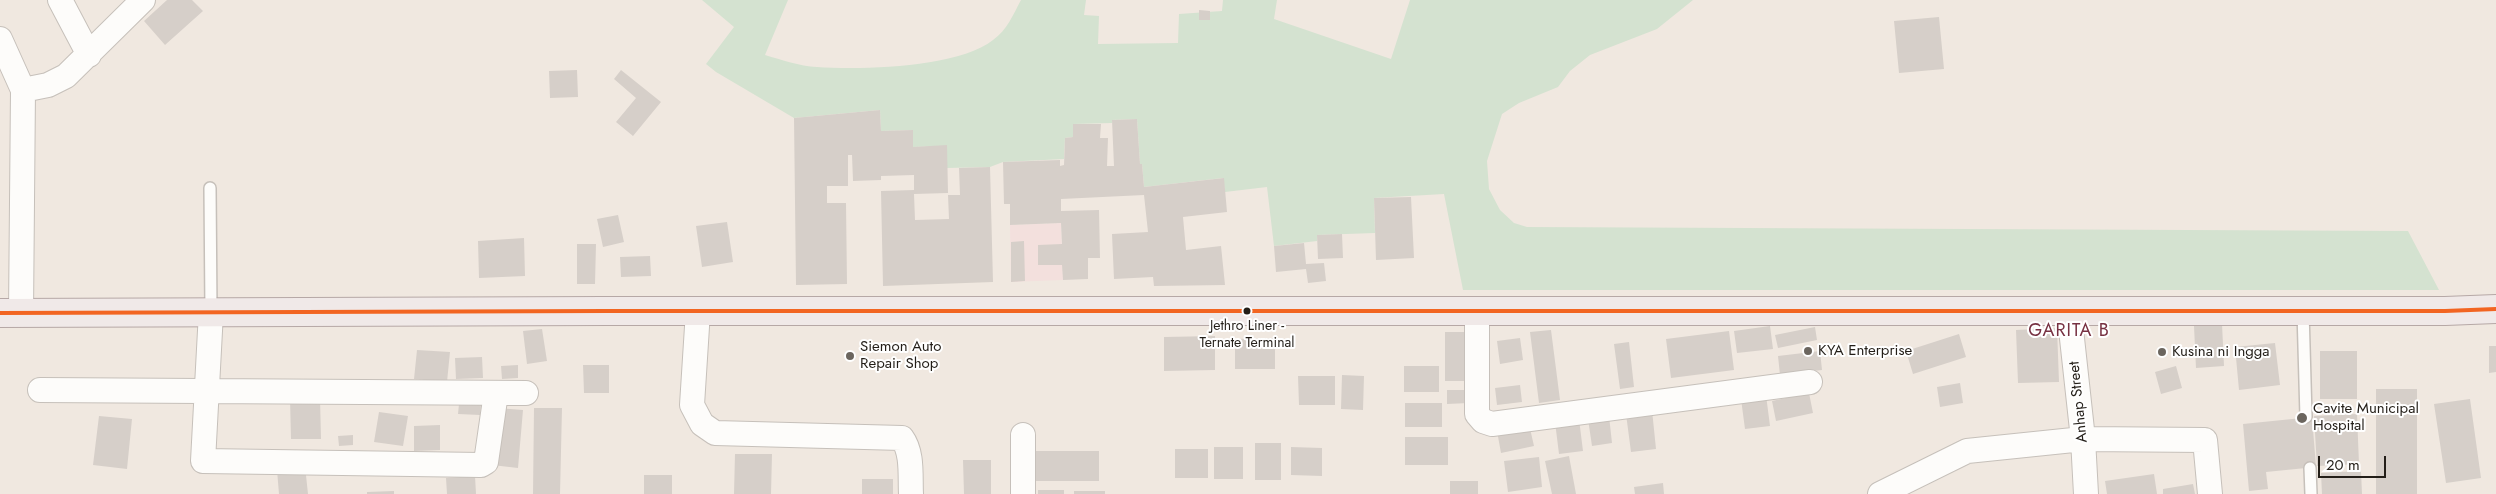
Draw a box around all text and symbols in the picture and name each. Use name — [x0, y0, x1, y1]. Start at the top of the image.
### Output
marker: Jethro Liner - Ternate Terminal — [1242, 306, 1252, 316]
place label: Jethro Liner - Ternate Terminal — [1200, 319, 1294, 352]
district label: GARITA B — [2027, 321, 2111, 343]
place label: Siemon Auto Repair Shop — [860, 338, 941, 373]
place label: KYA Enterprise — [1818, 342, 1912, 360]
place label: Kusina ni Ingga — [2172, 343, 2270, 361]
marker: KYA Enterprise — [1802, 345, 1814, 357]
marker: Kusina ni Ingga — [2156, 346, 2168, 358]
marker: Siemon Auto Repair Shop — [844, 350, 856, 362]
street label: Anhap Street — [2066, 360, 2092, 444]
place label: Cavite Municipal Hospital — [2313, 400, 2419, 435]
marker: Cavite Municipal Hospital — [2295, 411, 2309, 425]
scale bar — [2321, 446, 2388, 478]
text: 20 m — [2326, 454, 2360, 476]

